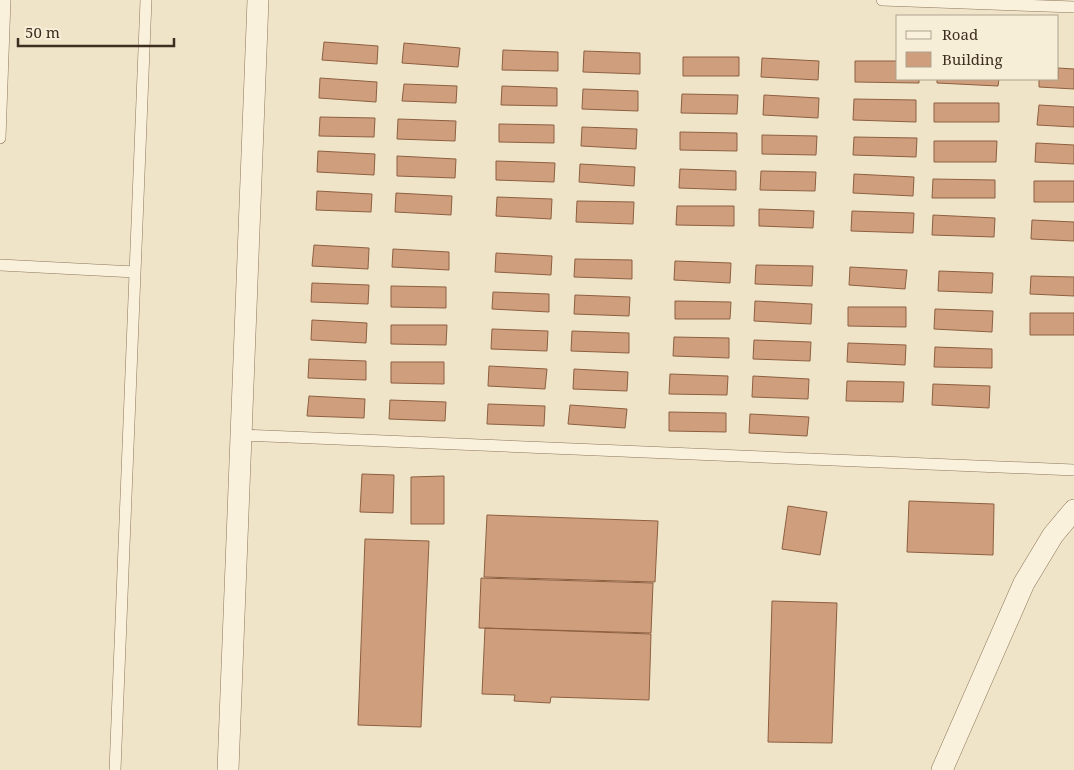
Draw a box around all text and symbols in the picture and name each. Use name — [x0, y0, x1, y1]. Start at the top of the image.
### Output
scale bar — [18, 15, 174, 47]
legend — [896, 15, 1059, 80]
text: 50 m — [25, 22, 60, 42]
text: Road — [942, 24, 978, 44]
text: Building — [942, 49, 1003, 69]

